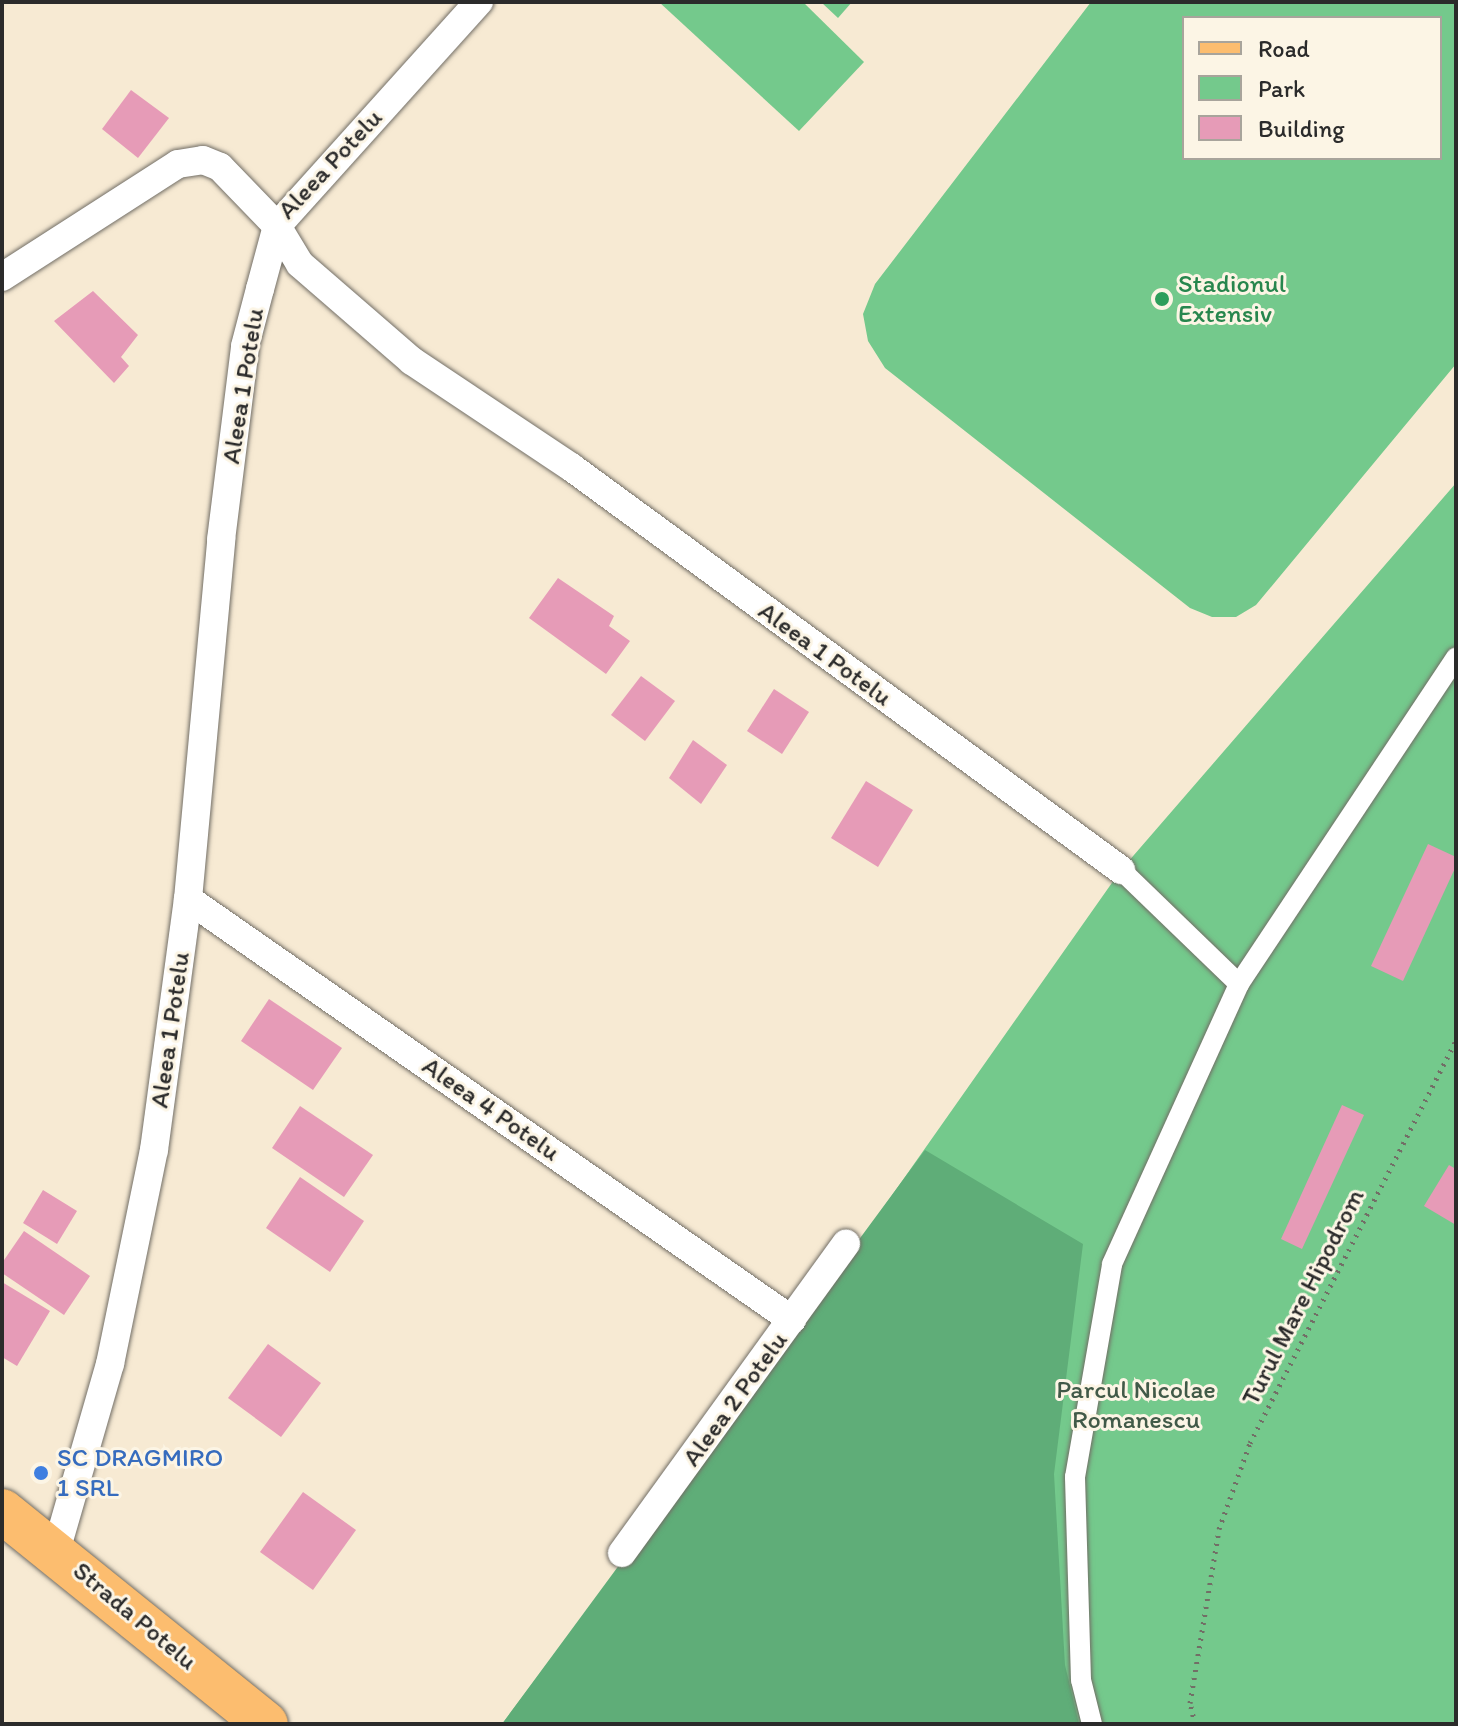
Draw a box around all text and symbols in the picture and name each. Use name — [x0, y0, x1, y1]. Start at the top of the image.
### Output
legend — [1182, 16, 1442, 160]
text: Road — [1258, 34, 1310, 63]
text: Park — [1258, 74, 1305, 103]
street label: Aleea Potelu — [271, 102, 389, 226]
text: Building — [1258, 114, 1345, 143]
place label: Stadionul Extensiv — [1178, 268, 1286, 330]
marker: Stadionul Extensiv — [1153, 290, 1171, 308]
street label: Aleea 1 Potelu — [215, 306, 271, 466]
street label: Aleea 1 Potelu — [752, 595, 898, 713]
street label: Aleea 1 Potelu — [144, 950, 196, 1110]
street label: Aleea 4 Potelu — [416, 1050, 566, 1168]
street label: Turul Mare Hipodrom — [1235, 1184, 1371, 1410]
street label: Aleea 2 Potelu — [676, 1326, 794, 1472]
park label: Parcul Nicolae Romanescu — [1056, 1374, 1216, 1436]
place label: SC DRAGMIRO 1 SRL — [57, 1442, 224, 1504]
marker: SC DRAGMIRO 1 SRL — [32, 1464, 50, 1482]
street label: Strada Potelu — [67, 1555, 203, 1677]

